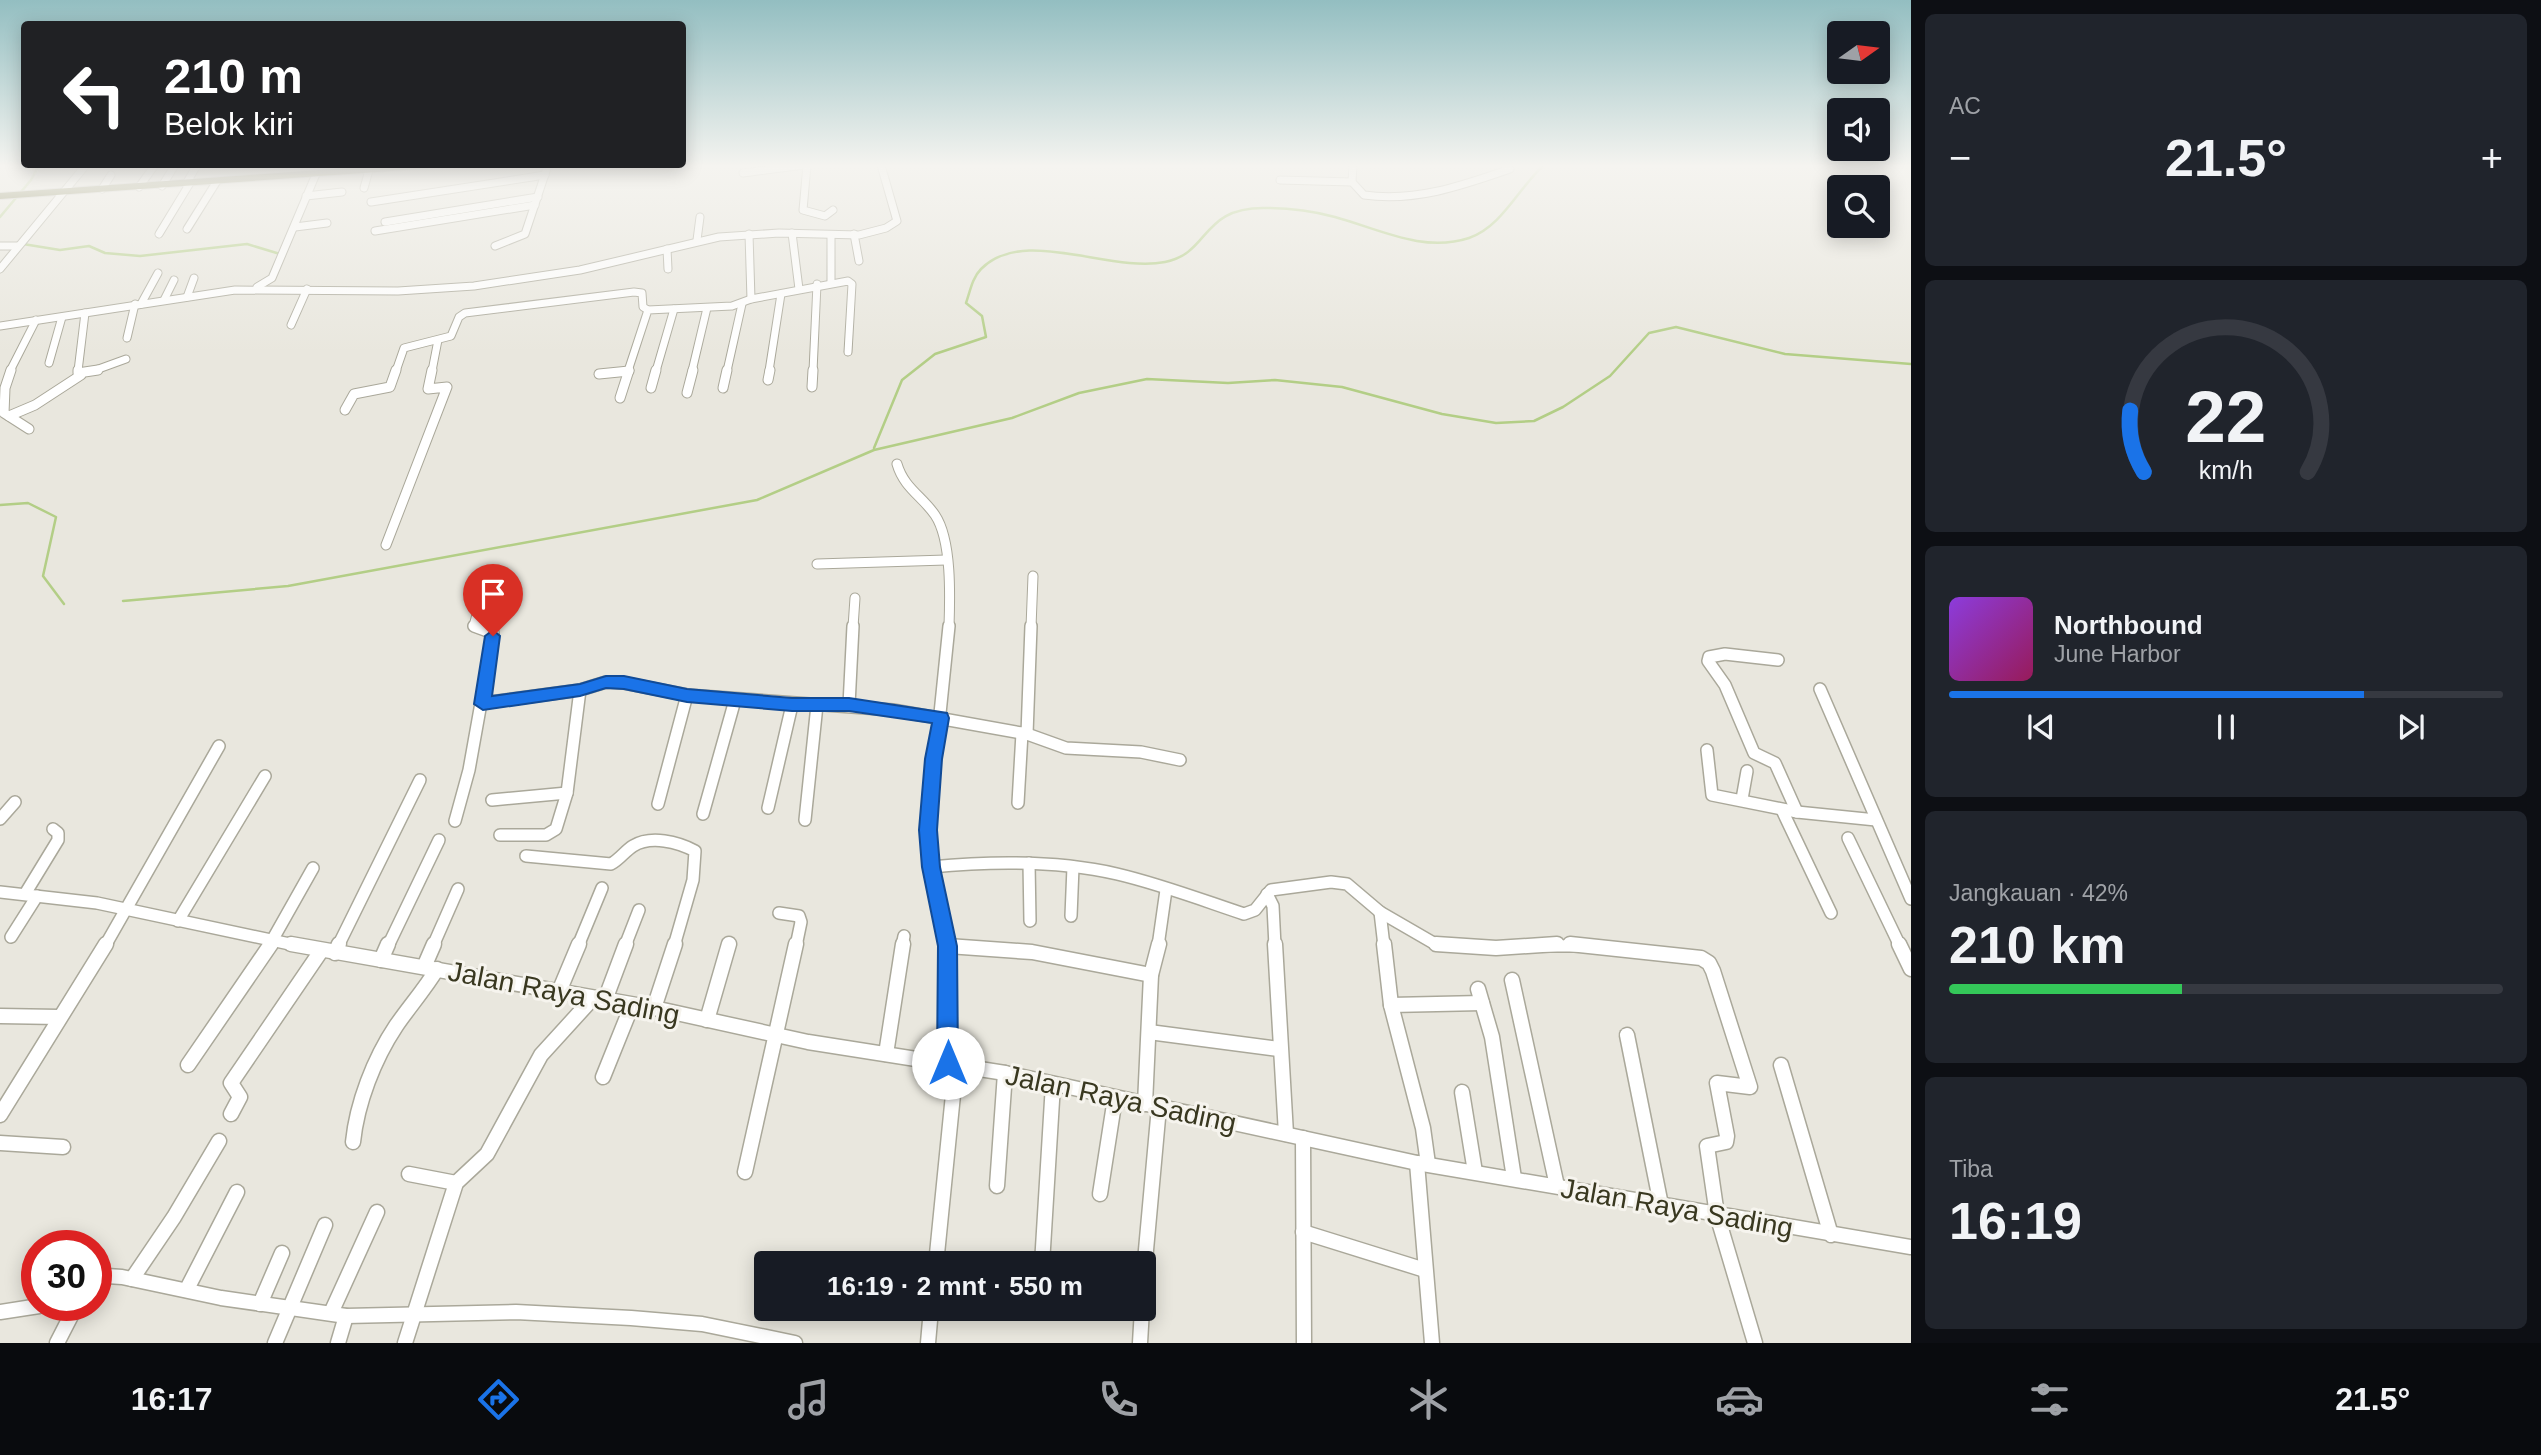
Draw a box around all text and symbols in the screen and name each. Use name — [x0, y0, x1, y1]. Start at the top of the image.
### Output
north arrow — [1827, 21, 1890, 84]
map controls — [1827, 21, 1890, 238]
icon: left — [49, 49, 140, 140]
text: 210 m — [164, 49, 303, 103]
text: AC — [1949, 93, 1981, 119]
button: sound — [1827, 98, 1890, 161]
text: Belok kiri — [164, 106, 294, 142]
text: 21.5° — [2165, 129, 2287, 187]
text: − — [1949, 137, 1971, 179]
text: + — [2481, 137, 2503, 179]
button: search — [1827, 175, 1890, 238]
text: 22 — [2186, 376, 2266, 457]
text: km/h — [2199, 455, 2253, 483]
pin — [463, 564, 523, 636]
icon: arrive — [474, 575, 512, 613]
text: Northbound — [2054, 610, 2203, 640]
text: June Harbor — [2054, 641, 2181, 667]
icon: previous — [2022, 708, 2060, 746]
icon: pause — [2207, 708, 2245, 746]
icon: next — [2392, 708, 2430, 746]
text: Jangkauan · 42% — [1949, 880, 2128, 906]
text: 210 km — [1949, 916, 2125, 974]
street label: Jalan Raya Sading — [446, 955, 682, 1031]
position arrow — [911, 1026, 985, 1100]
street label: Jalan Raya Sading — [1003, 1059, 1239, 1139]
text: Tiba — [1949, 1156, 1993, 1182]
street label: Jalan Raya Sading — [1559, 1172, 1795, 1244]
text: 16:19 — [1949, 1192, 2082, 1250]
speed limit sign: 30 — [21, 1230, 112, 1321]
text: 16:19 · 2 mnt · 550 m — [827, 1271, 1083, 1301]
icon: directions — [474, 1375, 523, 1424]
icon: music — [784, 1375, 833, 1424]
icon: phone — [1094, 1375, 1143, 1424]
icon: climate — [1404, 1375, 1453, 1424]
icon: car — [1715, 1375, 1764, 1424]
icon: filters — [2025, 1375, 2074, 1424]
text: 16:17 — [131, 1381, 212, 1417]
text: 21.5° — [2335, 1381, 2410, 1417]

